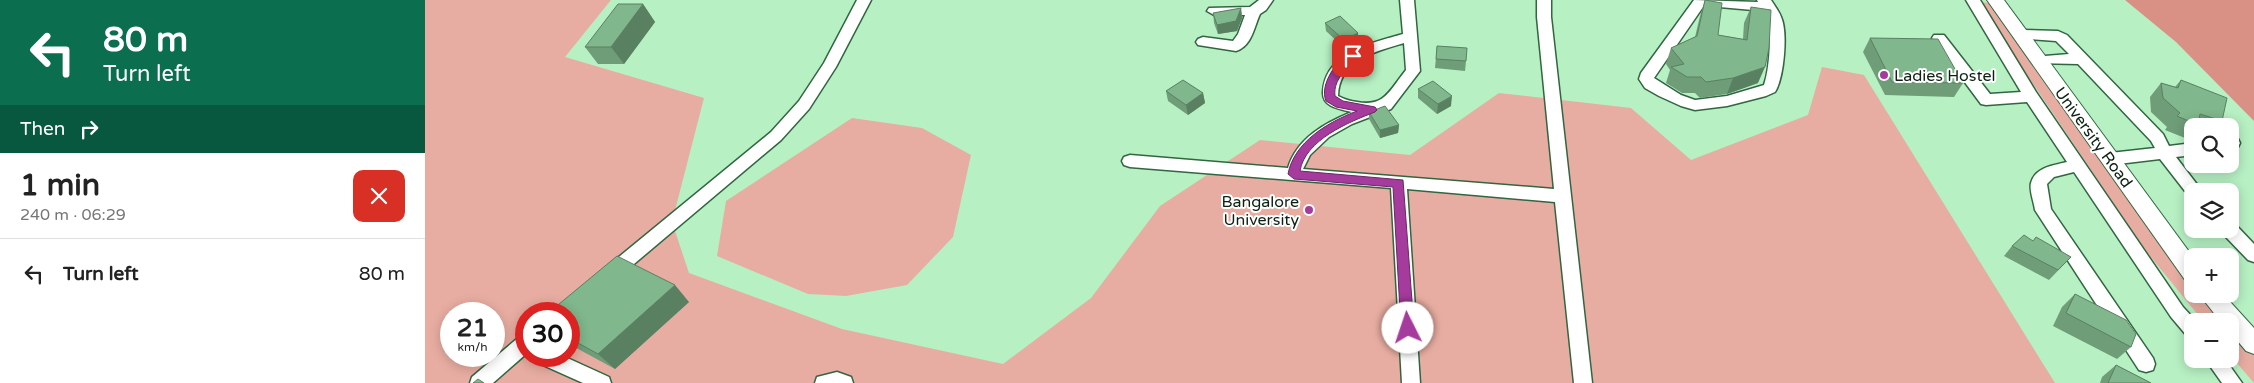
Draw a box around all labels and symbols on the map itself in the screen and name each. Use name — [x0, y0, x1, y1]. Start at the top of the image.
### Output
pin — [1332, 35, 1374, 77]
place label: Ladies Hostel — [1894, 66, 1995, 86]
marker: Ladies Hostel — [1878, 69, 1890, 81]
street label: University Road — [2050, 83, 2136, 192]
place label: Bangalore University — [1221, 192, 1299, 230]
marker: Bangalore University — [1303, 204, 1315, 216]
position arrow — [1381, 301, 1433, 353]
speed limit sign: 30 — [515, 302, 580, 367]

